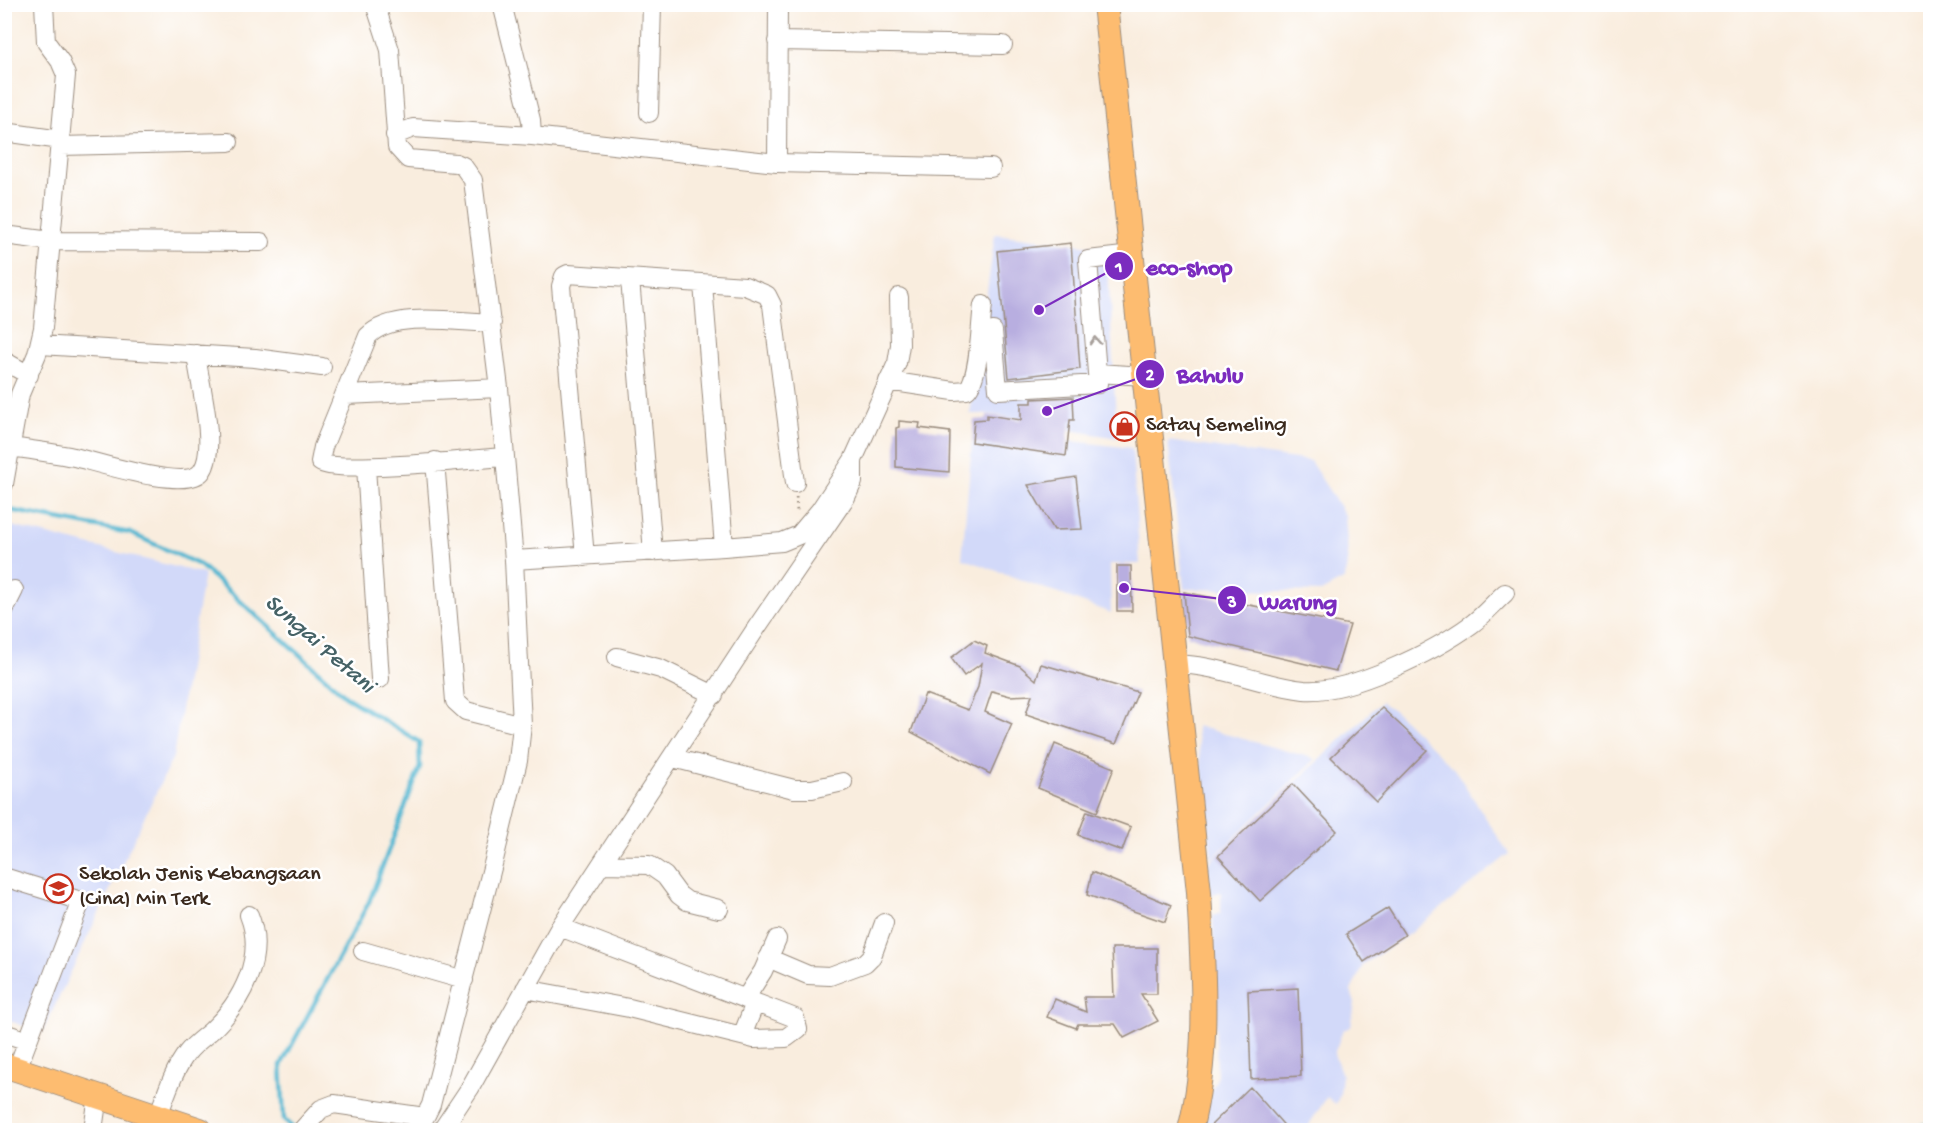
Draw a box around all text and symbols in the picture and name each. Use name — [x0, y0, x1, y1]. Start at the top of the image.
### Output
callout: eco-shop — [1104, 245, 1244, 287]
text: eco-shop — [1145, 255, 1232, 284]
text: 1 — [1114, 258, 1123, 279]
one-way arrow — [1089, 336, 1102, 345]
callout: Bahulu — [1135, 353, 1255, 395]
text: Bahulu — [1176, 363, 1244, 392]
text: 2 — [1146, 366, 1155, 387]
shop icon: Satay Semeling — [1109, 410, 1141, 442]
place label: Satay Semeling — [1146, 413, 1287, 439]
callout: Warung — [1217, 579, 1350, 621]
water label: Sungai Petani — [258, 589, 382, 703]
text: Warung — [1258, 590, 1338, 619]
text: 3 — [1226, 593, 1237, 614]
place label: Sekolah Jenis Kebangsaan (Cina) Min Terk — [79, 862, 321, 913]
school or university icon: Sekolah Jenis Kebangsaan (Cina) Min Terk — [42, 872, 74, 904]

